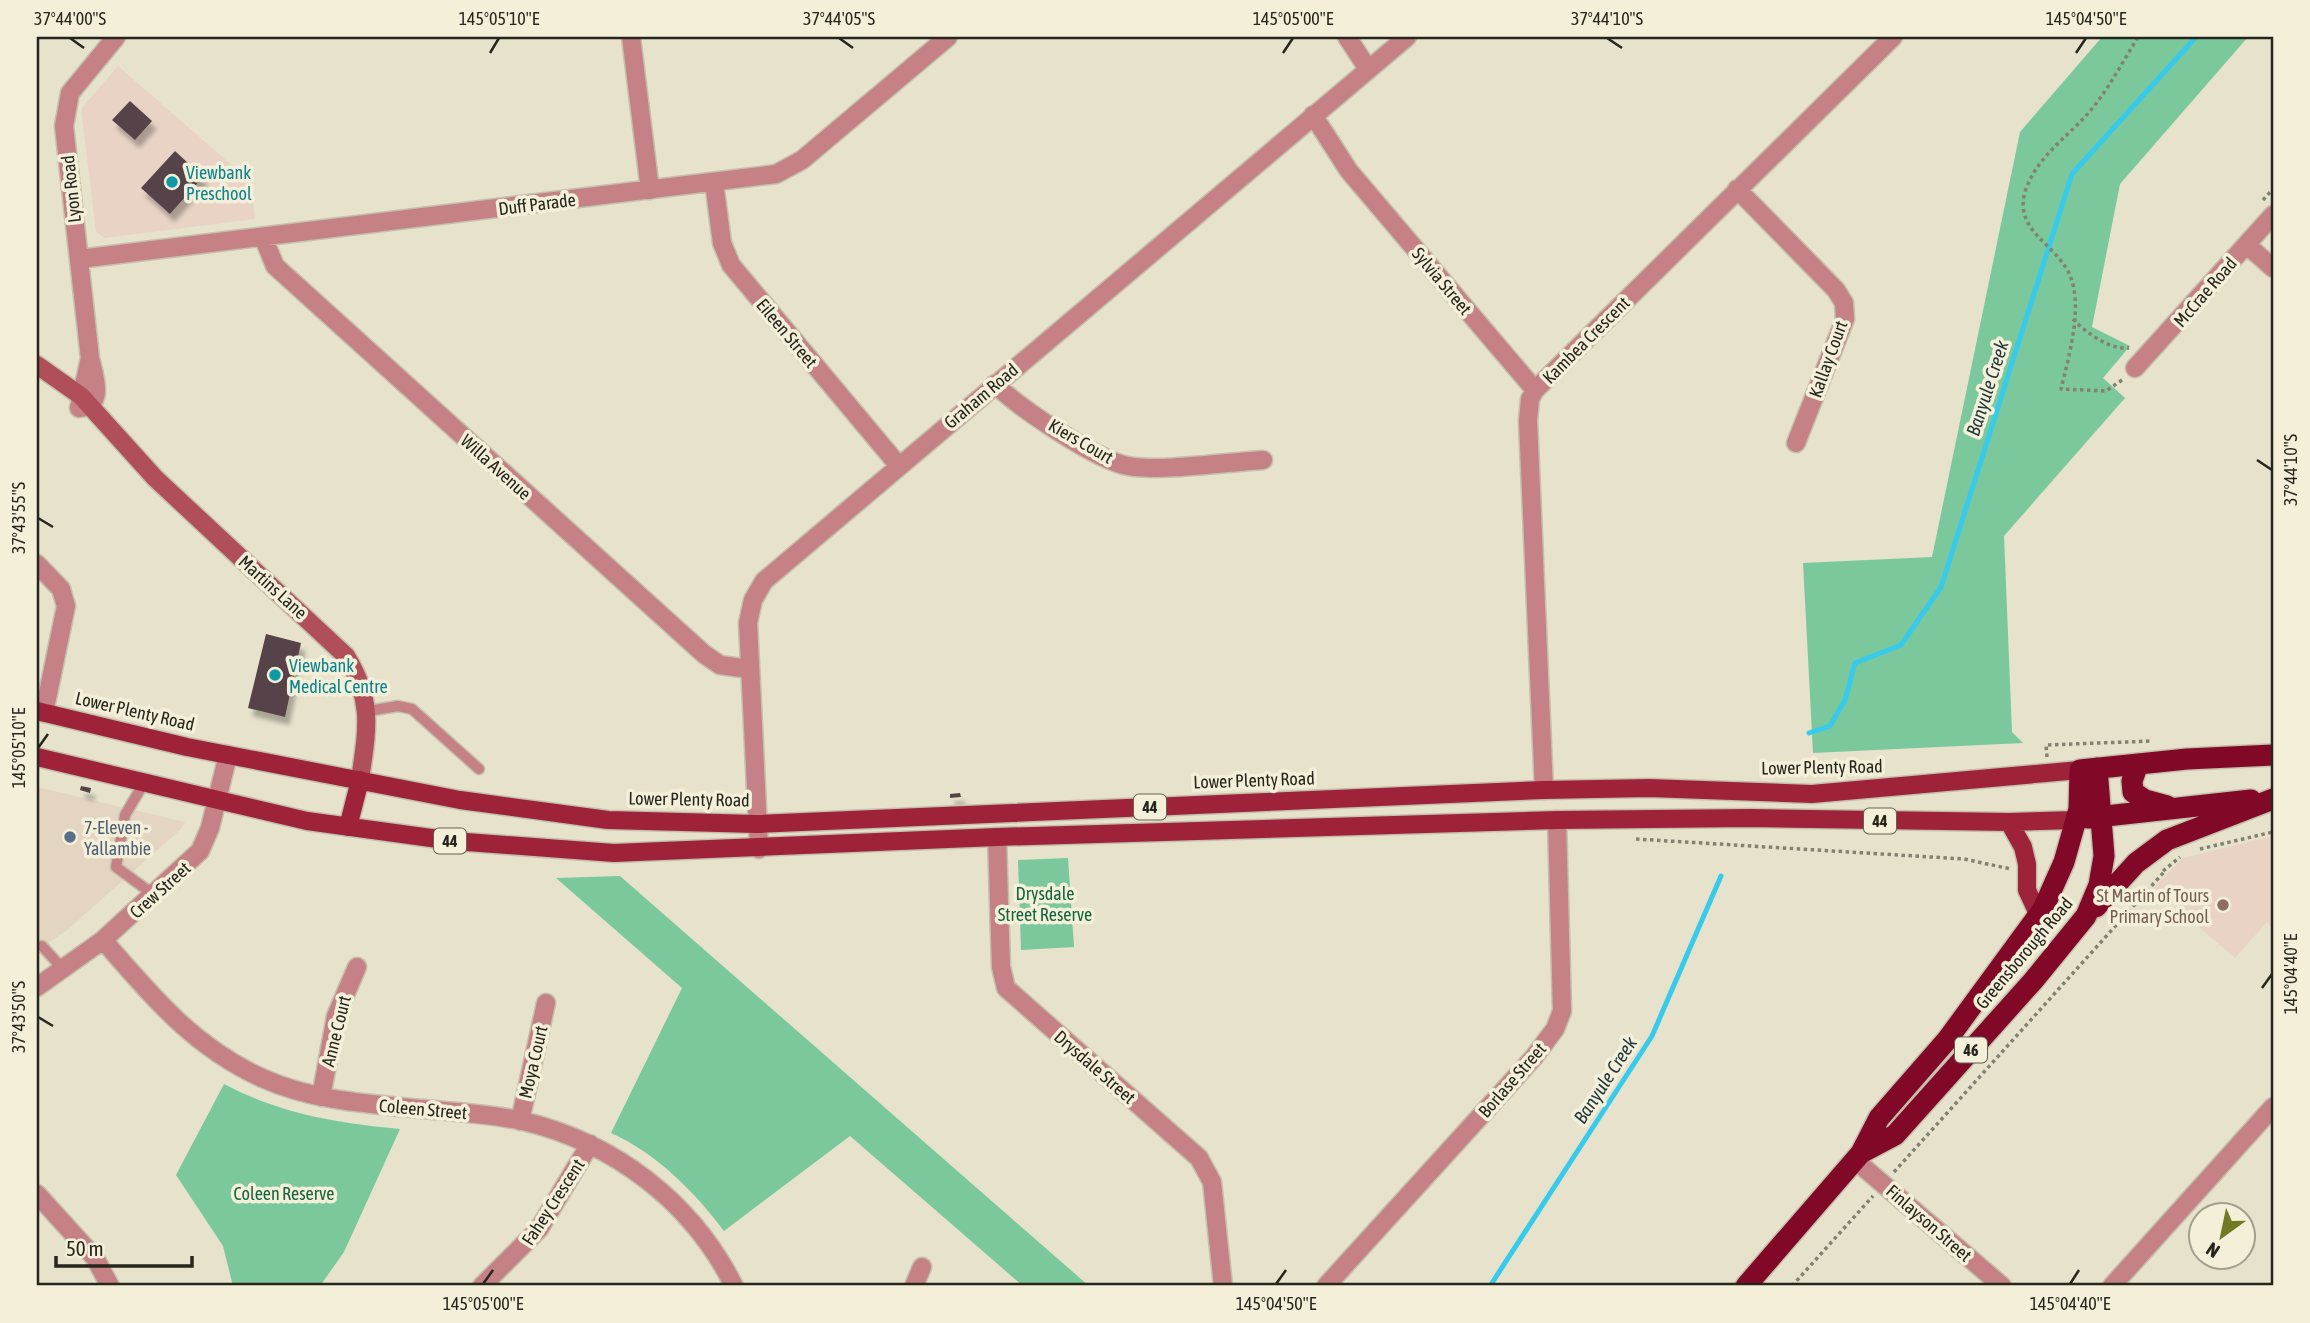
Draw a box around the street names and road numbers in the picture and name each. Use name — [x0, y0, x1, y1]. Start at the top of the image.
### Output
street label: Lyon Road — [57, 154, 85, 224]
street label: Duff Parade — [497, 189, 577, 219]
street label: Sylvia Street — [1408, 243, 1476, 319]
street label: McCrae Road — [2169, 253, 2241, 331]
street label: Kambea Crescent — [1538, 292, 1634, 388]
street label: Eileen Street — [752, 294, 822, 372]
street label: Kallay Court — [1804, 318, 1852, 400]
street label: Graham Road — [940, 359, 1022, 433]
street label: Kiers Court — [1045, 414, 1117, 468]
street label: Willa Avenue — [457, 430, 535, 504]
street label: Martins Lane — [235, 551, 311, 623]
street label: Lower Plenty Road — [73, 687, 197, 735]
street label: Lower Plenty Road — [1761, 755, 1883, 779]
street label: Lower Plenty Road — [1193, 767, 1315, 793]
street label: Lower Plenty Road — [628, 787, 750, 811]
road number: 44 — [1134, 794, 1166, 820]
road number: 44 — [1864, 808, 1896, 834]
road number: 44 — [434, 828, 466, 854]
street label: Crew Street — [125, 857, 195, 923]
street label: Greensborough Road — [1971, 893, 2077, 1013]
street label: Anne Court — [317, 993, 355, 1069]
street label: Moya Court — [514, 1024, 552, 1100]
street label: Drysdale Street — [1050, 1026, 1140, 1108]
street label: Borlase Street — [1474, 1038, 1550, 1122]
road number: 46 — [1955, 1038, 1987, 1062]
street label: Coleen Street — [378, 1095, 468, 1123]
street label: Fahey Crescent — [517, 1155, 589, 1249]
street label: Finlayson Street — [1882, 1180, 1976, 1266]

